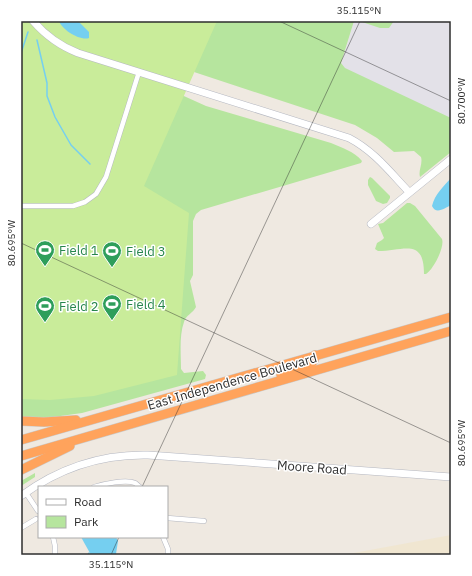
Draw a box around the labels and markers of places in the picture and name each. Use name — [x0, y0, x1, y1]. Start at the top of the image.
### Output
sports icon: Field 1 — [34, 239, 56, 267]
sports icon: Field 3 — [101, 240, 123, 268]
place label: Field 1 — [59, 242, 99, 259]
place label: Field 3 — [126, 243, 166, 260]
sports icon: Field 4 — [101, 293, 123, 321]
sports icon: Field 2 — [34, 295, 56, 323]
place label: Field 4 — [126, 296, 166, 313]
place label: Field 2 — [59, 298, 99, 315]

